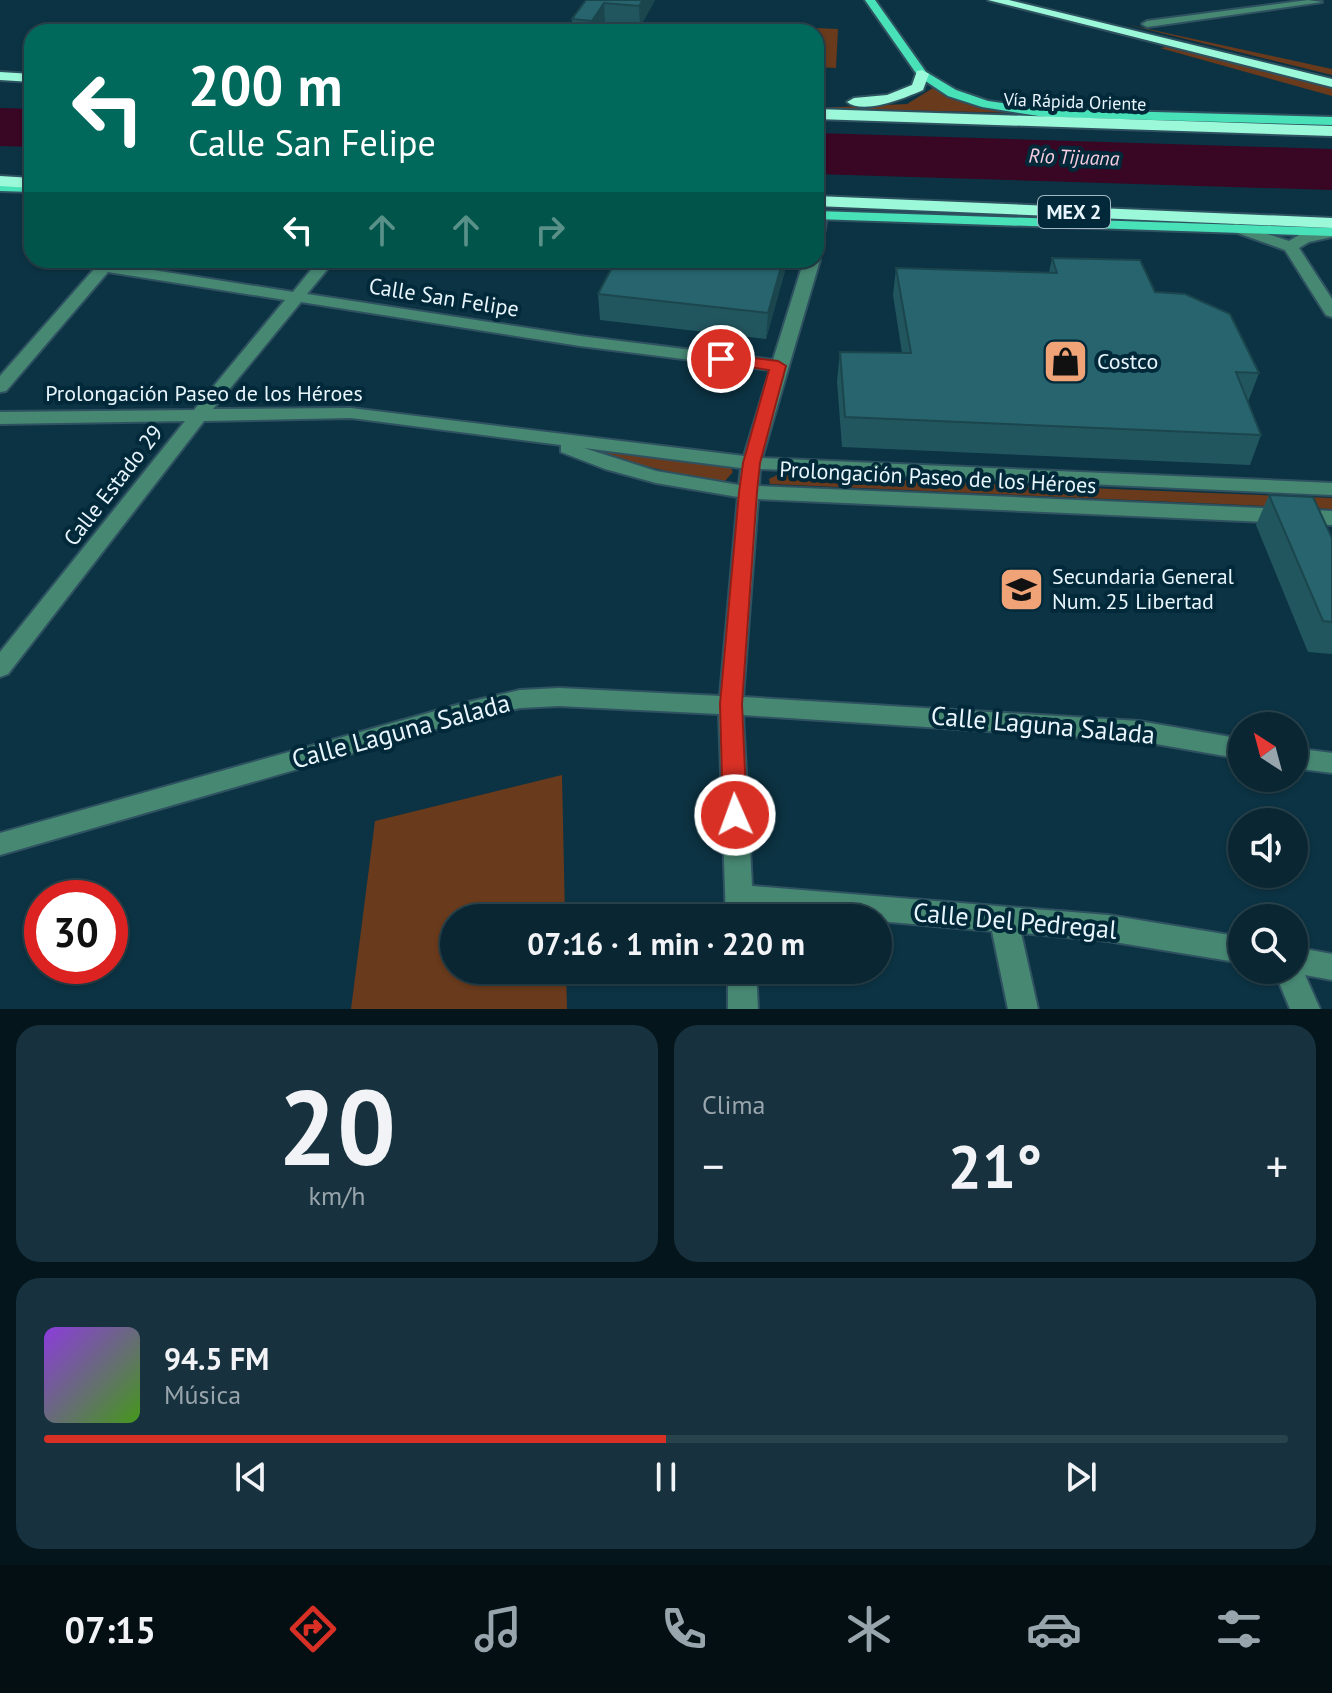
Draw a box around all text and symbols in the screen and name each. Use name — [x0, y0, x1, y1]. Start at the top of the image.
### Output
text: 200 m — [188, 49, 343, 121]
icon: left — [56, 56, 160, 160]
street label: Vía Rápida Oriente — [1002, 87, 1147, 115]
text: Calle San Felipe — [188, 119, 436, 166]
water label: Río Tijuana — [1028, 142, 1120, 172]
road number: MEX 2 — [1038, 196, 1110, 228]
icon: left — [276, 208, 320, 252]
icon: ahead — [360, 208, 404, 252]
icon: ahead — [444, 208, 488, 252]
icon: right — [528, 208, 572, 252]
street label: Calle San Felipe — [367, 271, 521, 323]
pin — [687, 325, 755, 393]
icon: arrive — [699, 337, 743, 381]
shop icon: Costco — [1042, 337, 1090, 385]
place label: Costco — [1097, 347, 1158, 375]
street label: Prolongación Paseo de los Héroes — [45, 379, 363, 407]
street label: Calle Estado 29 — [57, 419, 169, 551]
street label: Prolongación Paseo de los Héroes — [779, 455, 1097, 499]
place label: Secundaria General Num. 25 Libertad — [1052, 562, 1235, 615]
school or university icon: Secundaria General Num. 25 Libertad — [997, 565, 1045, 613]
street label: Calle Laguna Salada — [288, 686, 514, 776]
street label: Calle Laguna Salada — [930, 698, 1156, 751]
north arrow — [1228, 712, 1308, 792]
map controls — [1228, 712, 1308, 984]
position arrow — [693, 773, 777, 857]
button: sound — [1228, 808, 1308, 888]
speed limit sign: 30 — [24, 880, 128, 984]
street label: Calle Del Pedregal — [912, 895, 1119, 946]
button: search — [1228, 904, 1308, 984]
text: 07:16 · 1 min · 220 m — [527, 924, 805, 963]
text: 20 — [278, 1059, 396, 1194]
text: Clima — [702, 1088, 765, 1121]
text: 21° — [948, 1127, 1042, 1205]
text: − — [702, 1137, 724, 1194]
text: + — [1266, 1137, 1288, 1194]
text: km/h — [309, 1179, 366, 1212]
text: 94.5 FM — [164, 1339, 269, 1378]
text: Música — [164, 1378, 241, 1411]
icon: previous — [229, 1455, 273, 1499]
icon: pause — [644, 1455, 688, 1499]
icon: next — [1059, 1455, 1103, 1499]
icon: directions — [285, 1601, 341, 1657]
icon: music — [470, 1601, 526, 1657]
icon: phone — [656, 1601, 712, 1657]
icon: climate — [841, 1601, 897, 1657]
icon: car — [1026, 1601, 1082, 1657]
icon: filters — [1211, 1601, 1267, 1657]
text: 07:15 — [65, 1606, 156, 1653]

